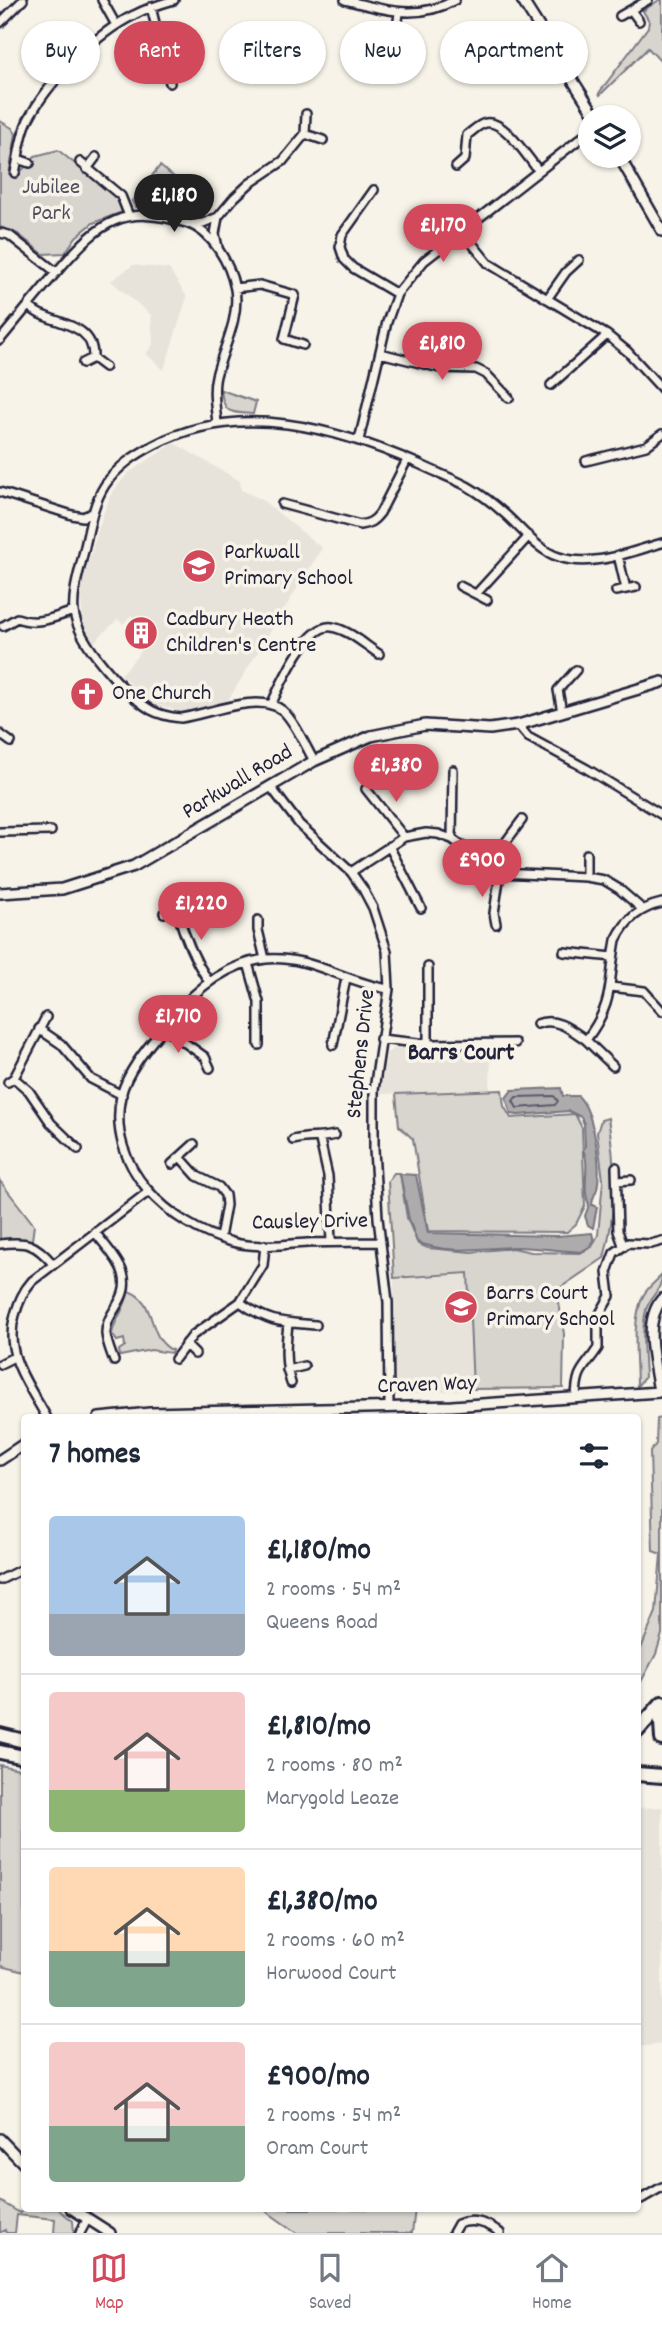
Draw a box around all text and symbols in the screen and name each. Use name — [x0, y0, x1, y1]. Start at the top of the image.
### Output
chip: Buy — [21, 21, 100, 84]
chip: Rent — [114, 21, 205, 84]
chip: Filters — [219, 21, 326, 84]
chip: New — [340, 21, 426, 84]
chip: Apartment — [440, 21, 588, 84]
map controls — [578, 105, 641, 168]
button: layers — [578, 105, 641, 168]
park label: Jubilee Park — [22, 172, 80, 231]
pin: £1,180 — [117, 174, 231, 234]
text: £1,180 — [150, 180, 198, 213]
pin: £1,170 — [386, 204, 500, 264]
text: £1,170 — [419, 210, 467, 243]
pin: £1,810 — [385, 322, 499, 382]
text: £1,810 — [418, 328, 466, 361]
place label: Parkwall Primary School — [224, 537, 353, 596]
school or university icon: Parkwall Primary School — [180, 547, 218, 585]
place label: Cadbury Heath Children's Centre — [166, 604, 316, 663]
building icon: Cadbury Heath Children's Centre — [122, 614, 160, 652]
church icon: One Church — [68, 675, 106, 713]
place label: One Church — [112, 678, 211, 711]
street label: Parkwall Road — [176, 737, 300, 829]
pin: £1,380 — [339, 744, 453, 804]
text: £1,380 — [370, 750, 422, 783]
pin: £900 — [441, 839, 523, 899]
text: £900 — [458, 845, 506, 878]
pin: £1,220 — [144, 883, 258, 942]
text: £1,220 — [174, 888, 228, 921]
street label: Stephens Drive — [339, 988, 385, 1120]
pin: £1,710 — [121, 996, 235, 1055]
text: £1,710 — [154, 1001, 202, 1034]
district label: Barrs Court — [408, 1037, 514, 1071]
street label: Causley Drive — [252, 1205, 368, 1241]
place label: Barrs Court Primary School — [486, 1278, 615, 1337]
school or university icon: Barrs Court Primary School — [442, 1288, 480, 1326]
street label: Craven Way — [377, 1368, 478, 1404]
text: 7 homes — [49, 1435, 141, 1478]
icon: filters — [575, 1437, 613, 1475]
text: £1,180/mo — [266, 1531, 371, 1574]
icon: home — [105, 1544, 189, 1628]
text: 2 rooms · 54 m² — [266, 1574, 401, 1607]
text: Queens Road — [266, 1607, 378, 1640]
text: £1,810/mo — [266, 1707, 371, 1750]
icon: home — [105, 1720, 189, 1804]
text: 2 rooms · 80 m² — [266, 1750, 403, 1783]
text: Marygold Leaze — [266, 1783, 399, 1816]
text: £1,380/mo — [266, 1882, 377, 1925]
icon: home — [105, 1895, 189, 1979]
text: 2 rooms · 60 m² — [266, 1925, 405, 1958]
text: Horwood Court — [266, 1958, 396, 1991]
text: £900/mo — [266, 2057, 370, 2100]
icon: home — [105, 2070, 189, 2154]
text: 2 rooms · 54 m² — [266, 2100, 401, 2133]
text: Oram Court — [266, 2133, 368, 2166]
tab: Map — [90, 2249, 128, 2318]
tab: Saved — [309, 2249, 351, 2318]
tab: Home — [532, 2249, 572, 2318]

